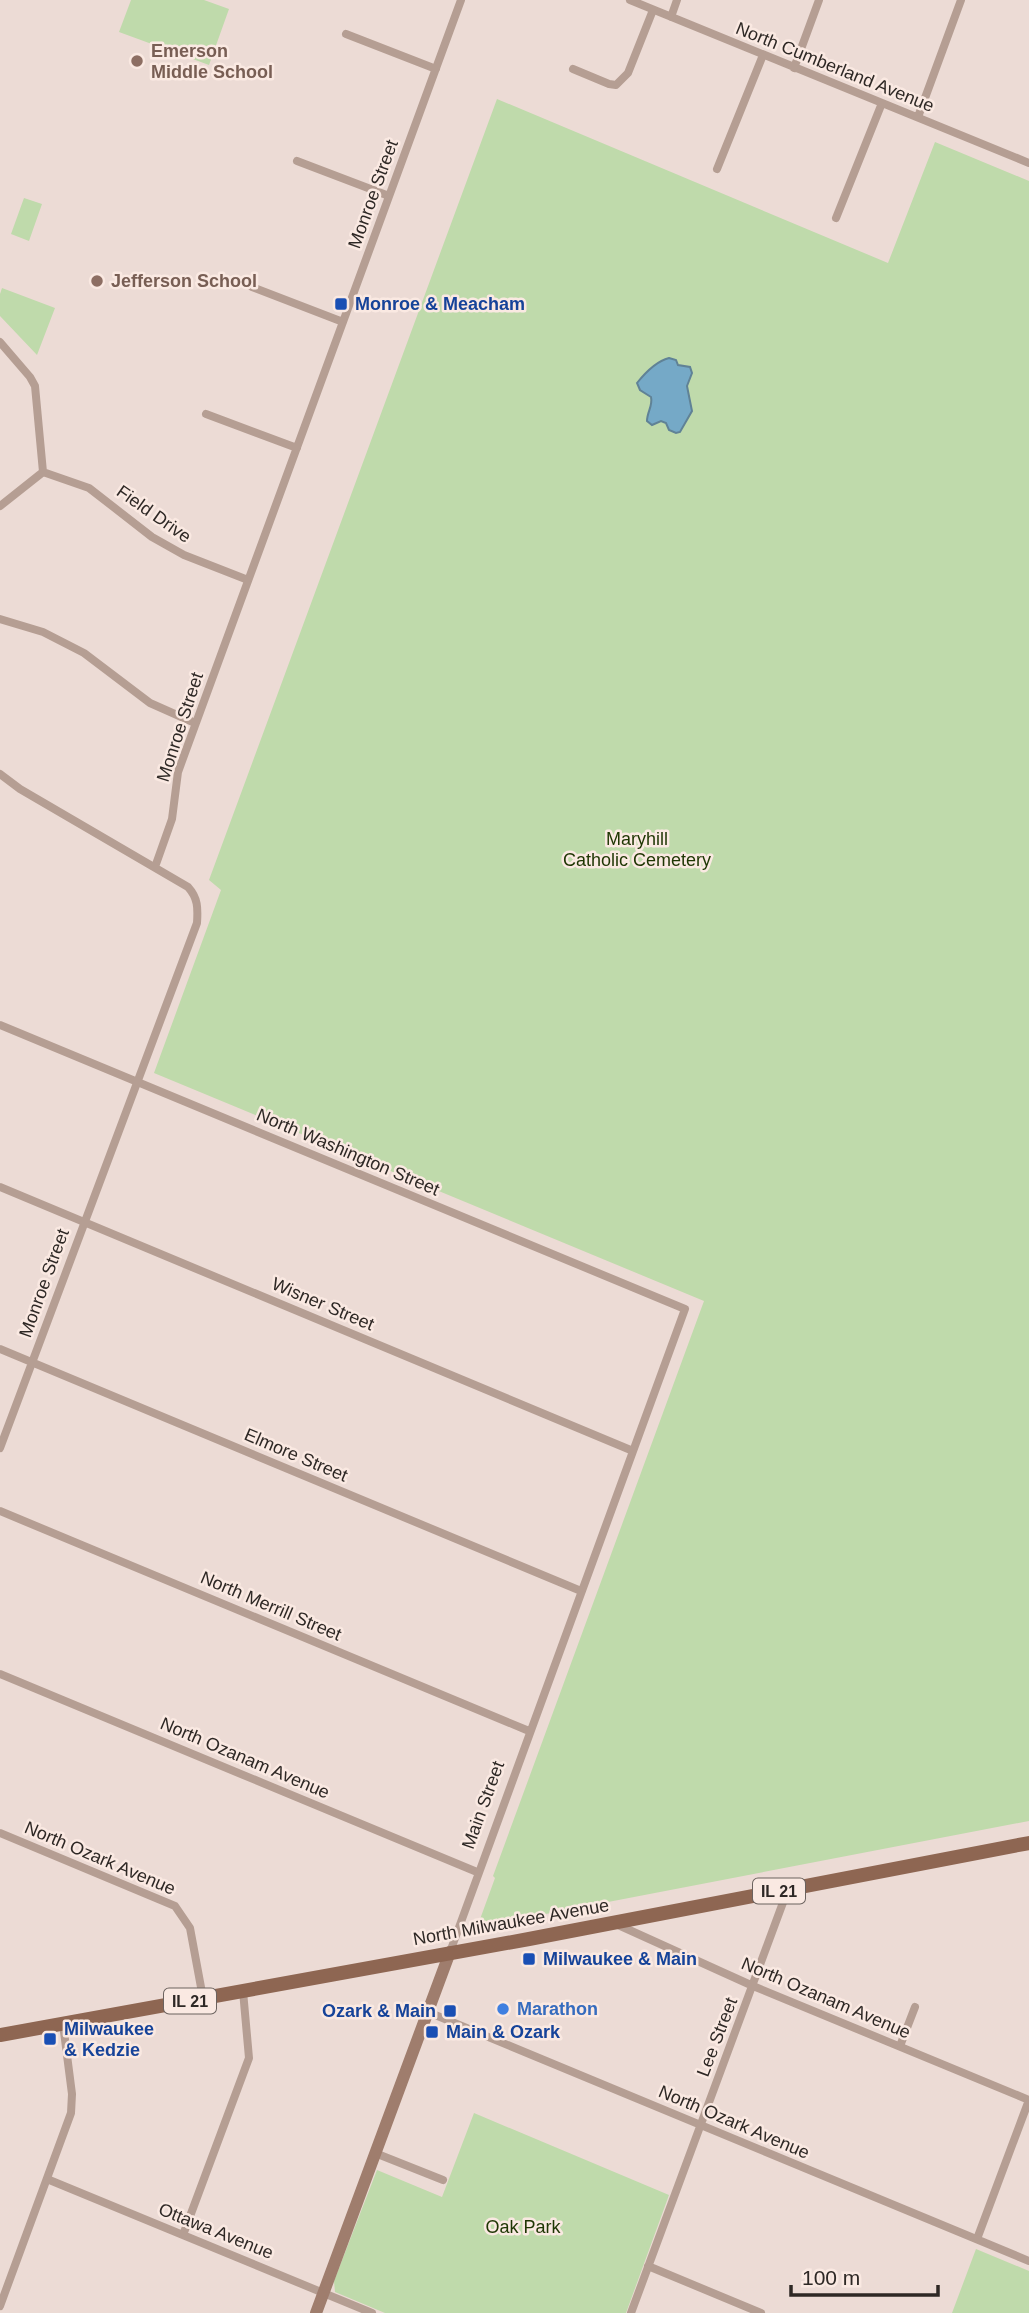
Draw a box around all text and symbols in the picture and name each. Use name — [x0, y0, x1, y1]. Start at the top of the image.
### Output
street label: North Cumberland Avenue — [733, 18, 937, 116]
place label: Emerson Middle School — [151, 41, 273, 82]
marker: Emerson Middle School — [129, 53, 145, 69]
street label: Monroe Street — [344, 137, 402, 251]
place label: Jefferson School — [111, 271, 257, 291]
marker: Jefferson School — [89, 273, 105, 289]
place label: Monroe & Meacham — [355, 294, 525, 314]
marker: Monroe & Meacham — [333, 296, 349, 312]
street label: Field Drive — [113, 481, 195, 547]
street label: Monroe Street — [153, 670, 207, 784]
park label: Maryhill Catholic Cemetery — [563, 829, 711, 870]
street label: North Washington Street — [254, 1104, 442, 1200]
street label: Monroe Street — [15, 1226, 73, 1340]
street label: Wisner Street — [269, 1273, 377, 1335]
street label: Elmore Street — [241, 1424, 351, 1486]
street label: North Merrill Street — [198, 1567, 344, 1645]
street label: North Ozanam Avenue — [157, 1713, 333, 1803]
street label: Main Street — [458, 1758, 508, 1852]
street label: North Ozark Avenue — [22, 1817, 178, 1899]
road number: IL 21 — [753, 1879, 805, 1904]
street label: North Milwaukee Avenue — [411, 1895, 611, 1949]
place label: Milwaukee & Main — [543, 1949, 697, 1969]
marker: Milwaukee & Main — [521, 1951, 537, 1967]
street label: North Ozanam Avenue — [738, 1953, 914, 2043]
road number: IL 21 — [164, 1988, 216, 2013]
street label: Lee Street — [693, 1995, 741, 2079]
place label: Marathon — [517, 1999, 598, 2019]
place label: Ozark & Main — [322, 2001, 436, 2021]
marker: Marathon — [495, 2001, 511, 2017]
marker: Ozark & Main — [442, 2003, 458, 2019]
place label: Milwaukee & Kedzie — [64, 2019, 154, 2060]
place label: Main & Ozark — [446, 2022, 561, 2042]
marker: Main & Ozark — [424, 2024, 440, 2040]
marker: Milwaukee & Kedzie — [42, 2031, 58, 2047]
street label: North Ozark Avenue — [656, 2081, 812, 2163]
street label: Ottawa Avenue — [156, 2199, 276, 2263]
park label: Oak Park — [485, 2217, 562, 2237]
scale bar — [791, 2254, 938, 2298]
text: 100 m — [802, 2266, 860, 2289]

